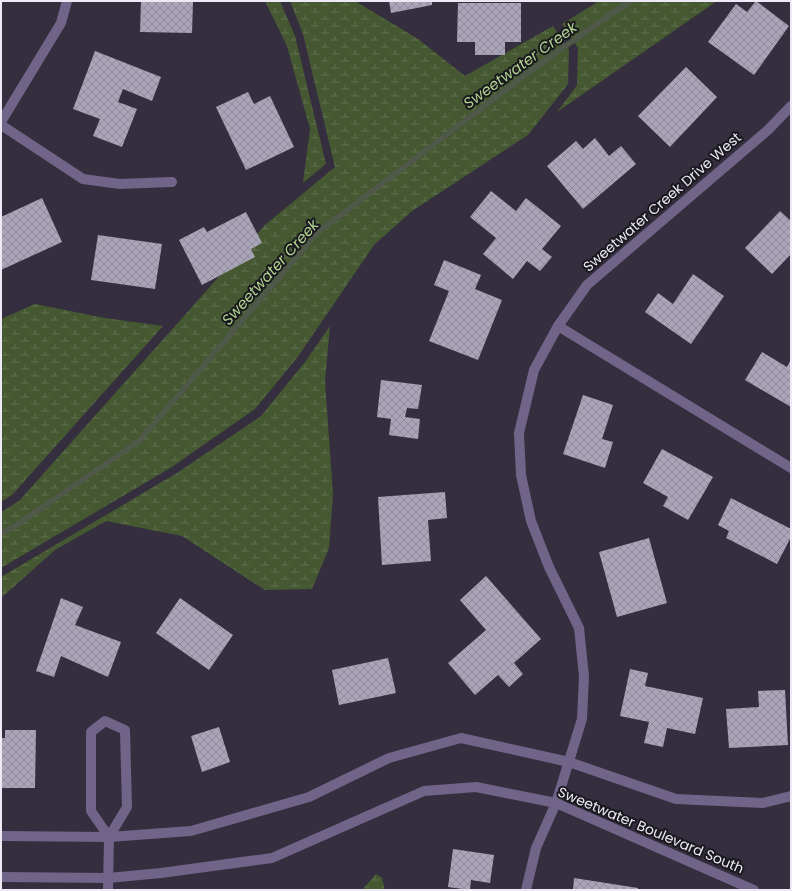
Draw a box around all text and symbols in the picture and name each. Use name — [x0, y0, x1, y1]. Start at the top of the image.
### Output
water label: Sweetwater Creek — [459, 16, 582, 113]
street label: Sweetwater Creek Drive West — [579, 128, 745, 276]
water label: Sweetwater Creek — [217, 214, 324, 330]
street label: Sweetwater Boulevard South — [555, 782, 747, 878]

